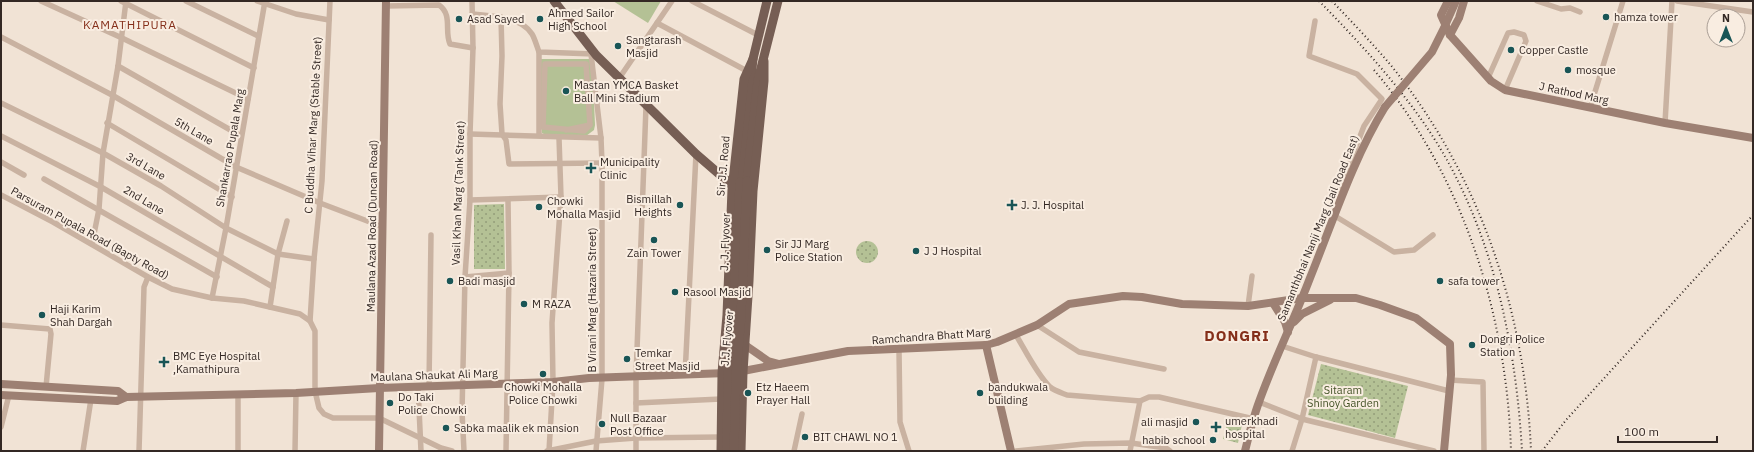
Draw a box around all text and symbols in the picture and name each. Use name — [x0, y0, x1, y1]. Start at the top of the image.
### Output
place label: Ahmed Sailor High School — [548, 6, 614, 33]
north arrow — [1706, 8, 1746, 48]
place label: hamza tower — [1614, 10, 1678, 24]
text: N — [1722, 11, 1730, 25]
place label: Asad Sayed — [467, 12, 524, 26]
marker: hamza tower — [1601, 12, 1611, 22]
marker: Asad Sayed — [454, 14, 464, 24]
marker: Ahmed Sailor High School — [535, 14, 545, 24]
district label: KAMATHIPURA — [83, 17, 177, 32]
place label: Sangtarash Masjid — [626, 33, 682, 60]
street label: C Buddha Vihar Marg (Stable Street) — [301, 36, 325, 214]
marker: Sangtarash Masjid — [613, 41, 623, 51]
place label: Copper Castle — [1519, 43, 1588, 57]
marker: Copper Castle — [1506, 45, 1516, 55]
place label: mosque — [1576, 63, 1616, 77]
marker: mosque — [1563, 65, 1573, 75]
place label: Mastan YMCA Basket Ball Mini Stadium — [574, 78, 679, 105]
street label: J Rathod Marg — [1538, 79, 1610, 107]
marker: Mastan YMCA Basket Ball Mini Stadium — [561, 86, 571, 96]
street label: Shankarrao Pupala Marg — [213, 87, 247, 208]
street label: 5th Lane — [172, 114, 216, 148]
street label: Vasil Khan Marg (Tank Street) — [448, 120, 468, 266]
street label: Samanthbhai Nanji Marg (Jail Road East) — [1274, 133, 1362, 323]
street label: Sir J.J. Road — [713, 135, 733, 197]
street label: Maulana Azad Road (Duncan Road) — [363, 140, 381, 312]
street label: 3rd Lane — [124, 149, 168, 183]
place label: Municipality Clinic — [600, 155, 660, 182]
marker: Municipality Clinic — [585, 162, 597, 174]
street label: 2nd Lane — [121, 182, 167, 218]
street label: Parsuram Pupala Road (Bapty Road) — [8, 184, 172, 282]
place label: Bismillah Heights — [626, 192, 672, 219]
place label: Chowki Mohalla Masjid — [547, 194, 621, 221]
place label: J. J. Hospital — [1021, 198, 1084, 212]
marker: J. J. Hospital — [1006, 199, 1018, 211]
marker: Bismillah Heights — [675, 200, 685, 210]
marker: Chowki Mohalla Masjid — [534, 202, 544, 212]
street label: J. J. Flyover — [717, 213, 733, 271]
street label: B Virani Marg (Hazaria Street) — [585, 227, 599, 373]
marker: Zain Tower — [649, 235, 659, 245]
place label: Sir JJ Marg Police Station — [775, 237, 843, 264]
place label: J J Hospital — [924, 244, 982, 258]
marker: Sir JJ Marg Police Station — [762, 245, 772, 255]
place label: Zain Tower — [627, 246, 681, 260]
marker: J J Hospital — [911, 246, 921, 256]
place label: Badi masjid — [458, 274, 516, 288]
place label: safa tower — [1448, 274, 1500, 288]
marker: Badi masjid — [445, 276, 455, 286]
marker: safa tower — [1435, 276, 1445, 286]
place label: Rasool Masjid — [683, 285, 751, 299]
marker: Rasool Masjid — [670, 287, 680, 297]
place label: M RAZA — [532, 297, 571, 311]
marker: M RAZA — [519, 299, 529, 309]
place label: Haji Karim Shah Dargah — [50, 302, 112, 329]
marker: Haji Karim Shah Dargah — [37, 310, 47, 320]
street label: J.J. Flyover — [718, 310, 736, 366]
street label: Ramchandra Bhatt Marg — [871, 325, 991, 347]
district label: DONGRI — [1204, 326, 1270, 345]
place label: Dongri Police Station — [1480, 332, 1545, 359]
marker: Dongri Police Station — [1467, 340, 1477, 350]
place label: Temkar Street Masjid — [635, 346, 700, 373]
place label: BMC Eye Hospital ,Kamathipura — [173, 349, 260, 376]
marker: Temkar Street Masjid — [622, 354, 632, 364]
marker: BMC Eye Hospital ,Kamathipura — [158, 356, 170, 368]
street label: Maulana Shaukat Ali Marg — [370, 366, 498, 384]
marker: Chowki Mohalla Police Chowki — [538, 369, 548, 379]
place label: Chowki Mohalla Police Chowki — [504, 380, 582, 407]
place label: Etz Haeem Prayer Hall — [756, 380, 810, 407]
place label: bandukwala building — [988, 380, 1048, 407]
park label: Sitaram Shinoy Garden — [1307, 383, 1379, 410]
marker: Etz Haeem Prayer Hall — [743, 388, 753, 398]
marker: bandukwala building — [975, 388, 985, 398]
place label: Do Taki Police Chowki — [398, 390, 467, 417]
marker: Do Taki Police Chowki — [385, 398, 395, 408]
place label: Null Bazaar Post Office — [610, 411, 667, 438]
place label: umerkhadi hospital — [1225, 414, 1278, 441]
place label: ali masjid — [1141, 415, 1188, 429]
marker: ali masjid — [1191, 417, 1201, 427]
scale bar — [1618, 418, 1717, 444]
marker: Null Bazaar Post Office — [597, 419, 607, 429]
place label: Sabka maalik ek mansion — [454, 421, 579, 435]
marker: umerkhadi hospital — [1210, 421, 1222, 433]
marker: Sabka maalik ek mansion — [441, 423, 451, 433]
text: 100 m — [1624, 424, 1659, 439]
place label: BIT CHAWL NO 1 — [813, 430, 898, 444]
marker: BIT CHAWL NO 1 — [800, 432, 810, 442]
place label: habib school — [1142, 433, 1205, 447]
marker: habib school — [1208, 435, 1218, 445]

